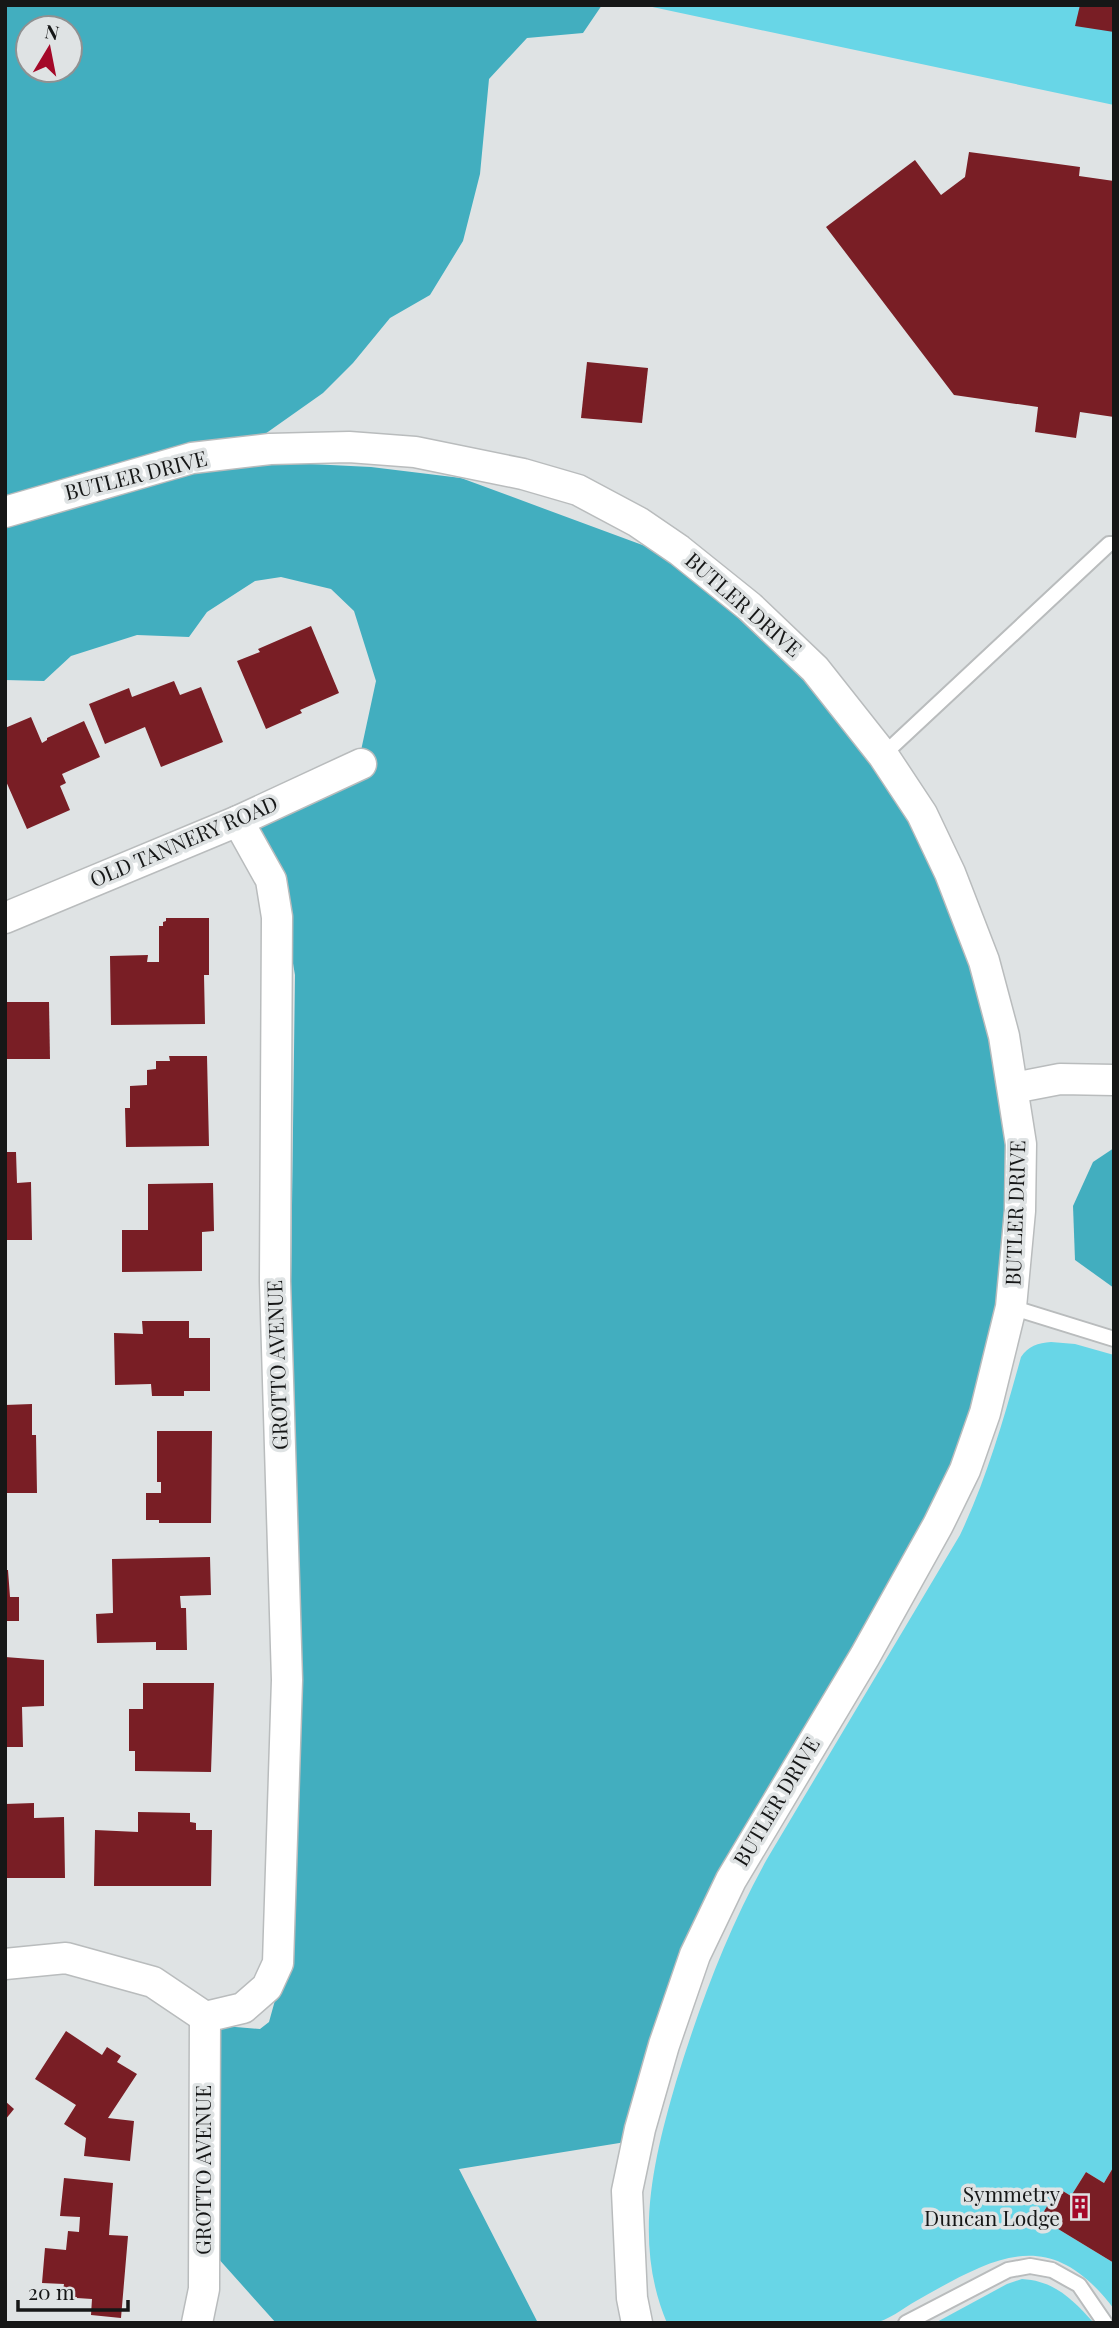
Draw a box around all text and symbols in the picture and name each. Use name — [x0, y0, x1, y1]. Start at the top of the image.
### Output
north arrow — [14, 14, 84, 84]
text: N — [43, 17, 61, 45]
street label: BUTLER DRIVE — [61, 443, 210, 505]
street label: BUTLER DRIVE — [680, 545, 809, 662]
street label: OLD TANNERY ROAD — [85, 788, 281, 892]
street label: BUTLER DRIVE — [997, 1140, 1031, 1286]
street label: GROTTO AVENUE — [259, 1280, 293, 1451]
street label: BUTLER DRIVE — [726, 1731, 825, 1871]
street label: GROTTO AVENUE — [188, 2085, 216, 2255]
place label: Symmetry Duncan Lodge — [924, 2179, 1060, 2231]
building icon: Symmetry Duncan Lodge — [1066, 2193, 1094, 2221]
scale bar — [18, 2268, 128, 2312]
text: 20 m — [28, 2277, 75, 2305]

